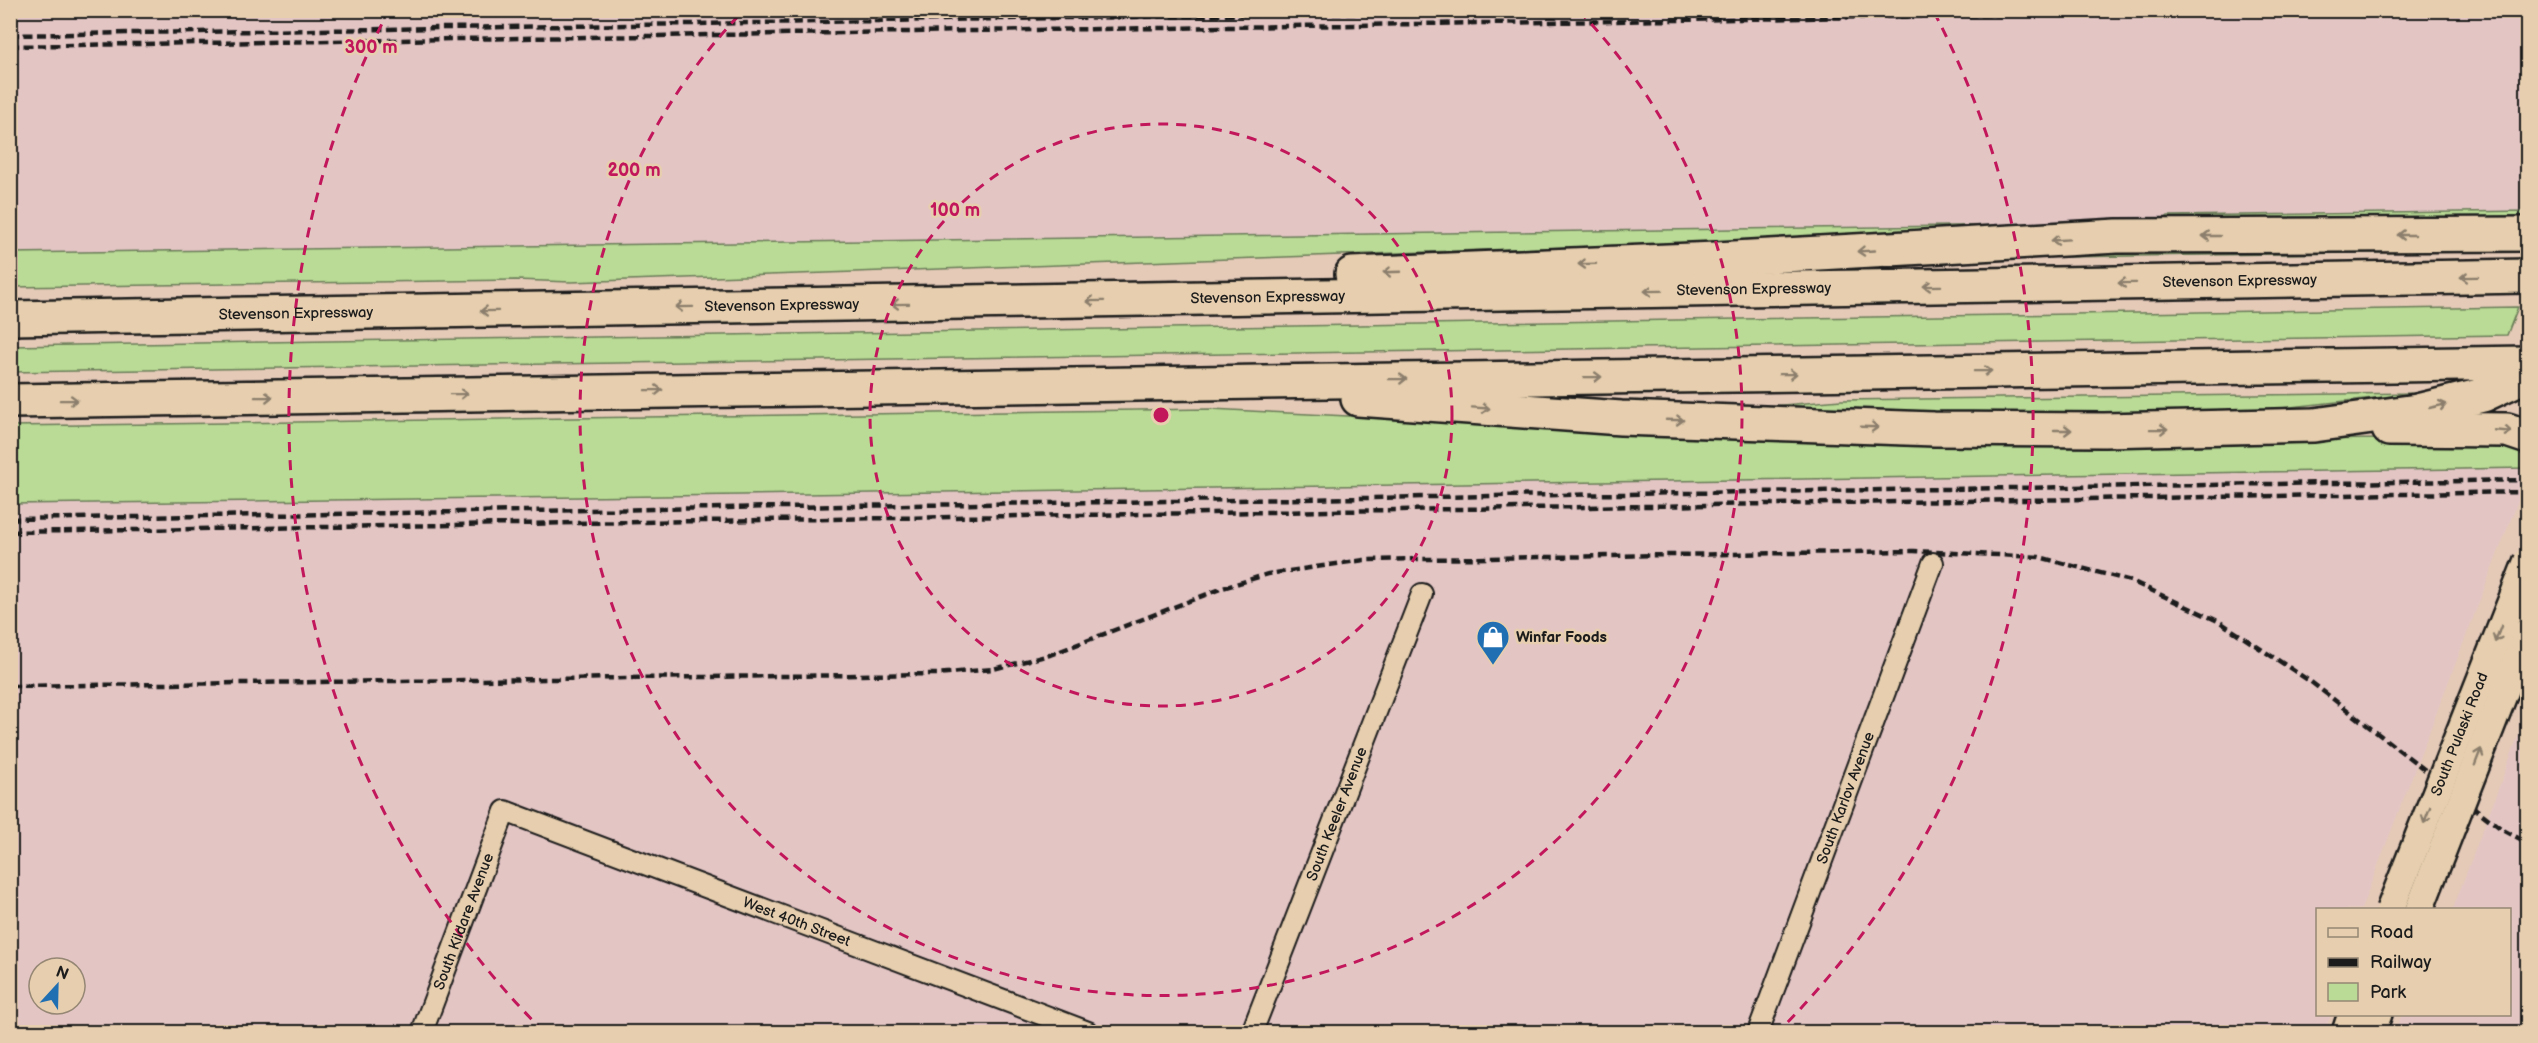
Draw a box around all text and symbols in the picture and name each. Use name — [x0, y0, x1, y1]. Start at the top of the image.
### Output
text: 300 m — [344, 37, 398, 58]
text: 200 m — [607, 160, 661, 181]
text: 100 m — [930, 200, 980, 221]
one-way arrow — [2397, 229, 2417, 241]
one-way arrow — [2202, 230, 2222, 242]
one-way arrow — [2051, 235, 2071, 246]
one-way arrow — [1856, 246, 1876, 257]
one-way arrow — [1578, 259, 1598, 270]
one-way arrow — [1383, 267, 1403, 278]
street label: Stevenson Expressway — [2162, 271, 2317, 292]
one-way arrow — [2460, 271, 2480, 282]
one-way arrow — [2118, 277, 2138, 288]
street label: Stevenson Expressway — [1676, 279, 1831, 300]
one-way arrow — [1923, 280, 1943, 292]
one-way arrow — [1644, 285, 1664, 297]
street label: Stevenson Expressway — [1190, 287, 1346, 308]
street label: Stevenson Expressway — [704, 295, 860, 316]
one-way arrow — [1086, 295, 1106, 306]
one-way arrow — [891, 298, 911, 310]
one-way arrow — [675, 302, 695, 313]
street label: Stevenson Expressway — [218, 303, 374, 325]
one-way arrow — [480, 305, 500, 316]
one-way arrow — [1972, 366, 1992, 377]
one-way arrow — [1777, 368, 1797, 380]
one-way arrow — [1582, 371, 1602, 383]
one-way arrow — [1387, 374, 1407, 385]
one-way arrow — [643, 385, 663, 396]
one-way arrow — [448, 388, 468, 399]
one-way arrow — [253, 391, 273, 402]
one-way arrow — [58, 394, 78, 406]
one-way arrow — [2429, 399, 2448, 411]
one-way arrow — [1470, 403, 1490, 414]
centre of rings — [1151, 405, 1171, 425]
one-way arrow — [1665, 414, 1685, 425]
one-way arrow — [1860, 421, 1880, 433]
one-way arrow — [2148, 423, 2168, 434]
one-way arrow — [2053, 424, 2073, 436]
one-way arrow — [2492, 426, 2512, 437]
shop icon: Winfar Foods — [1475, 619, 1511, 666]
one-way arrow — [2492, 624, 2503, 643]
place label: Winfar Foods — [1516, 628, 1607, 647]
street label: South Pulaski Road — [2427, 670, 2493, 799]
street label: South Karlov Avenue — [1813, 729, 1879, 867]
street label: South Keeler Avenue — [1303, 744, 1372, 884]
one-way arrow — [2474, 748, 2485, 767]
one-way arrow — [2421, 806, 2432, 824]
street label: South Kildare Avenue — [430, 850, 498, 993]
street label: West 40th Street — [740, 893, 853, 951]
legend — [2316, 908, 2511, 1016]
text: Road — [2370, 922, 2414, 943]
text: Railway — [2370, 952, 2432, 973]
north arrow — [27, 956, 87, 1016]
text: N — [53, 962, 71, 985]
text: Park — [2370, 982, 2406, 1003]

